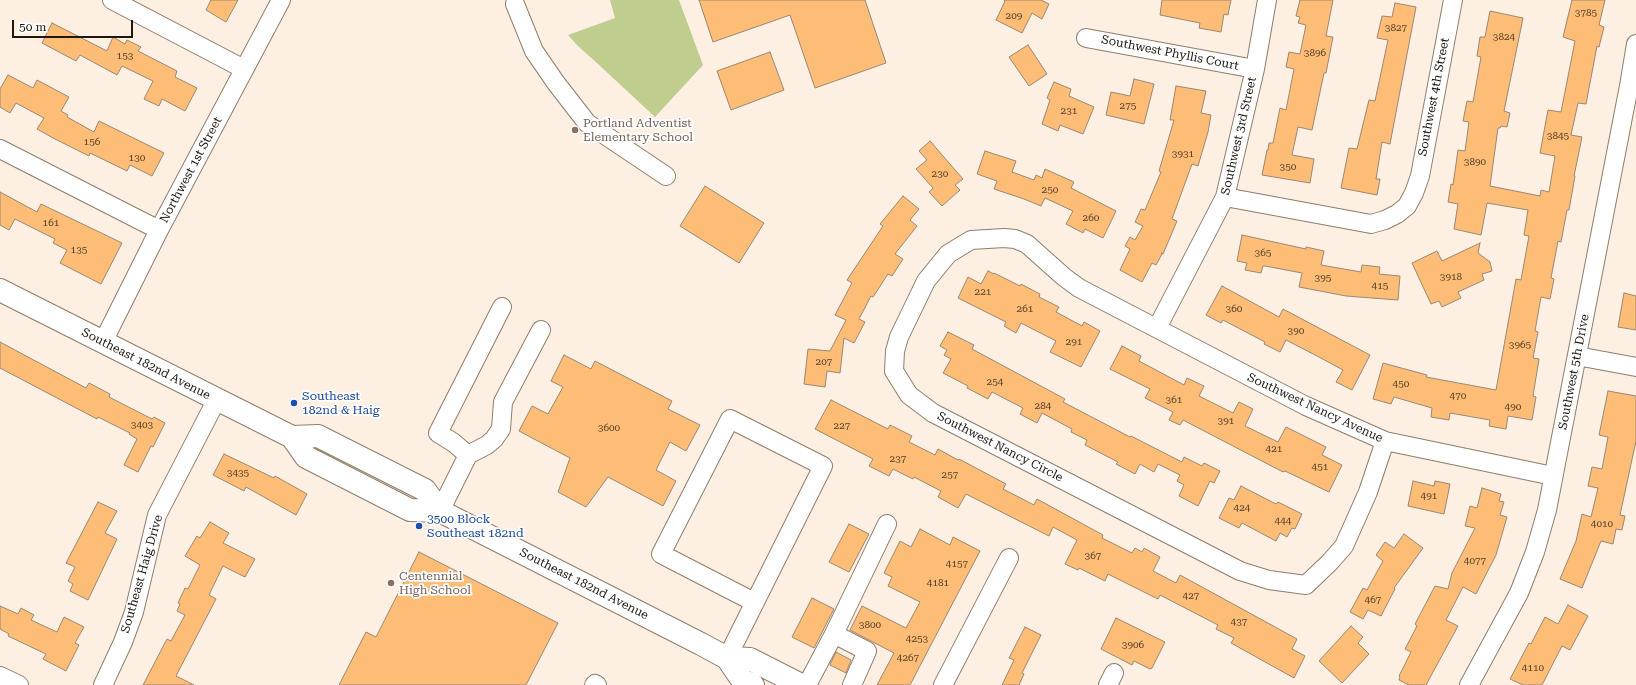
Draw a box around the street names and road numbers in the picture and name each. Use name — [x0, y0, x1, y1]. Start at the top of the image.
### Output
street label: Southwest Phyllis Court — [1100, 33, 1240, 73]
street label: Southwest 4th Street — [1415, 36, 1453, 158]
street label: Southwest 3rd Street — [1218, 76, 1260, 196]
street label: Northwest 1st Street — [157, 115, 225, 225]
street label: Southwest 5th Drive — [1556, 313, 1592, 431]
street label: Southeast 182nd Avenue — [79, 325, 213, 403]
street label: Southwest Nancy Avenue — [1245, 370, 1385, 446]
street label: Southwest Nancy Circle — [935, 409, 1065, 485]
street label: Southeast Haig Drive — [118, 513, 166, 635]
street label: Southeast 182nd Avenue — [517, 545, 651, 623]

